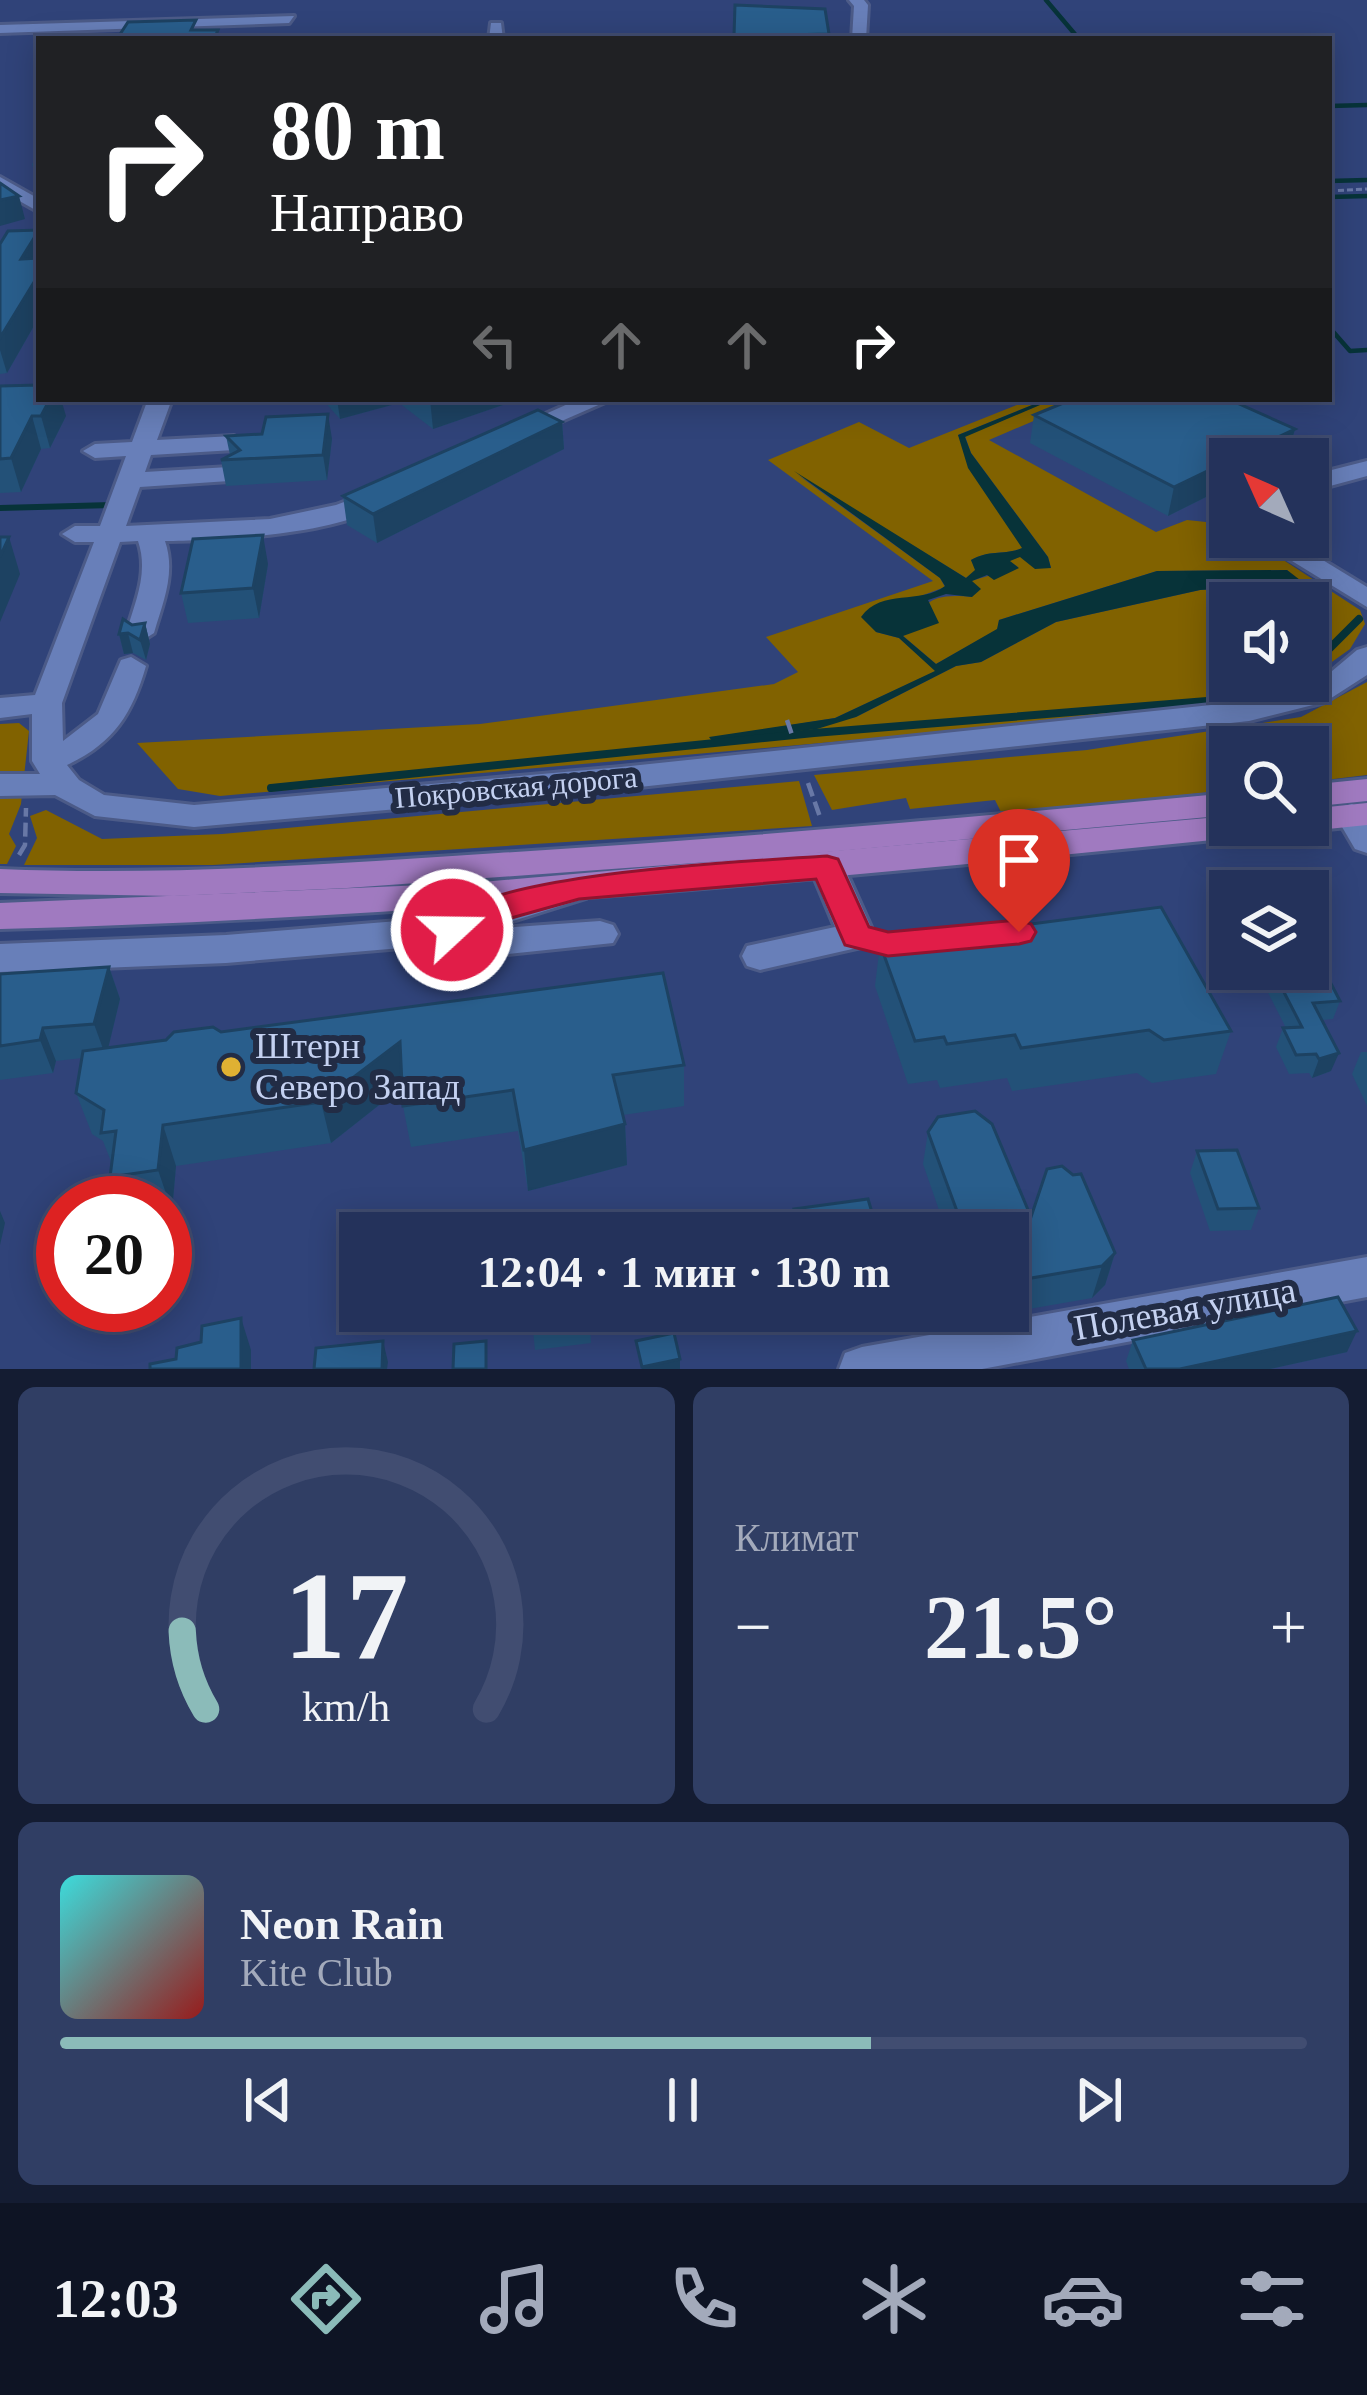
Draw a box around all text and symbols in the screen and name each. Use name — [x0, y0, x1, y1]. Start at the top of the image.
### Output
icon: right — [72, 84, 228, 240]
text: 80 m — [270, 84, 445, 177]
text: Направо — [270, 183, 464, 243]
icon: left — [462, 312, 528, 378]
icon: ahead — [588, 312, 654, 378]
icon: ahead — [714, 312, 780, 378]
icon: right — [840, 312, 906, 378]
north arrow — [1209, 438, 1329, 558]
map controls — [1209, 438, 1329, 990]
button: sound — [1209, 582, 1329, 702]
button: search — [1209, 726, 1329, 846]
street label: Покровская дорога — [393, 760, 639, 814]
pin — [968, 809, 1070, 932]
icon: arrive — [986, 827, 1052, 893]
position arrow — [389, 867, 515, 993]
button: layers — [1209, 870, 1329, 990]
place label: Штерн Северо Запад — [255, 1026, 460, 1107]
marker: Штерн Северо Запад — [218, 1054, 244, 1080]
speed limit sign: 20 — [36, 1176, 192, 1332]
text: 12:04 · 1 мин · 130 m — [478, 1247, 890, 1297]
street label: Полевая улица — [1071, 1270, 1299, 1348]
text: Климат — [735, 1516, 859, 1559]
text: 17 — [284, 1547, 409, 1685]
text: 21.5° — [924, 1578, 1118, 1677]
text: − — [735, 1590, 772, 1663]
text: + — [1270, 1590, 1307, 1663]
text: km/h — [302, 1682, 390, 1729]
text: Neon Rain — [240, 1899, 444, 1949]
text: Kite Club — [240, 1951, 393, 1994]
icon: previous — [235, 2067, 301, 2133]
icon: pause — [650, 2067, 716, 2133]
icon: next — [1066, 2067, 1132, 2133]
icon: directions — [284, 2257, 368, 2341]
icon: music — [473, 2257, 557, 2341]
icon: phone — [662, 2257, 746, 2341]
icon: climate — [852, 2257, 936, 2341]
icon: car — [1041, 2257, 1125, 2341]
icon: filters — [1230, 2257, 1314, 2341]
text: 12:03 — [53, 2269, 179, 2329]

